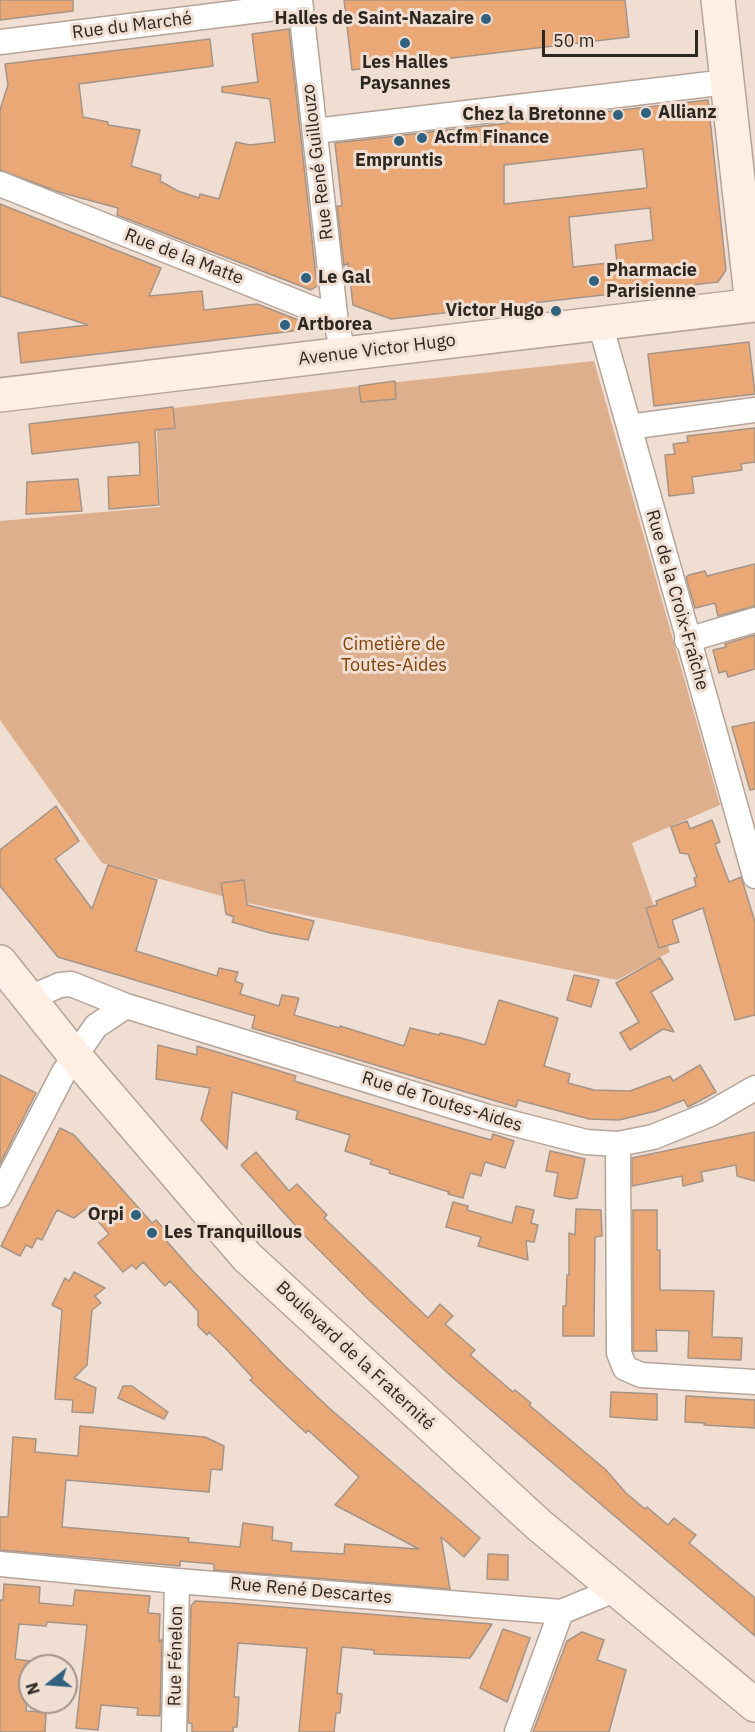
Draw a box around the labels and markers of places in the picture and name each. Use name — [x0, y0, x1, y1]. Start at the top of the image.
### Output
place label: Halles de Saint-Nazaire — [275, 8, 474, 30]
marker: Halles de Saint-Nazaire — [479, 12, 493, 26]
marker: Les Halles Paysannes — [398, 36, 412, 50]
place label: Les Halles Paysannes — [359, 52, 451, 94]
place label: Allianz — [658, 102, 717, 124]
place label: Chez la Bretonne — [462, 104, 606, 126]
marker: Allianz — [639, 106, 653, 120]
marker: Chez la Bretonne — [611, 108, 625, 122]
place label: Acfm Finance — [434, 127, 549, 149]
marker: Acfm Finance — [415, 131, 429, 145]
marker: Empruntis — [392, 134, 406, 148]
place label: Empruntis — [355, 150, 443, 172]
place label: Pharmacie Parisienne — [606, 260, 697, 302]
place label: Le Gal — [318, 267, 370, 289]
marker: Le Gal — [299, 271, 313, 285]
marker: Pharmacie Parisienne — [587, 274, 601, 288]
place label: Victor Hugo — [446, 300, 544, 322]
marker: Victor Hugo — [549, 304, 563, 318]
place label: Artborea — [297, 314, 372, 336]
marker: Artborea — [278, 318, 292, 332]
place label: Orpi — [88, 1204, 124, 1226]
marker: Orpi — [129, 1208, 143, 1222]
place label: Les Tranquillous — [164, 1222, 302, 1244]
marker: Les Tranquillous — [145, 1226, 159, 1240]

